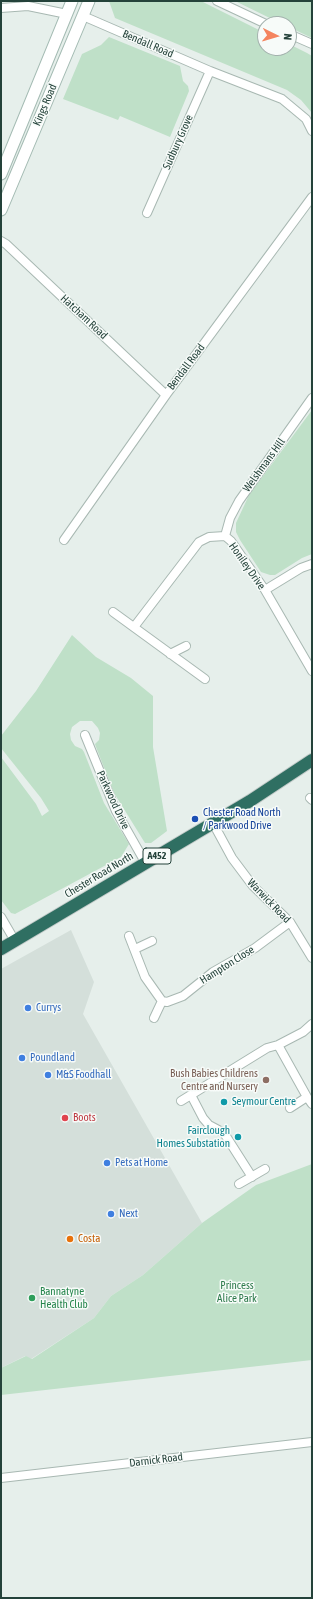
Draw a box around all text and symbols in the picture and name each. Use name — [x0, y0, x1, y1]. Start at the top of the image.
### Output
north arrow — [257, 16, 297, 56]
street label: Bendall Road — [120, 27, 176, 61]
text: N — [282, 33, 294, 41]
street label: Kings Road — [30, 82, 60, 128]
street label: Sudbury Grove — [160, 113, 196, 171]
street label: Hatcham Road — [58, 292, 110, 342]
street label: Bendall Road — [164, 341, 208, 393]
street label: Welshmans Hill — [240, 436, 288, 494]
street label: Honiley Drive — [226, 540, 268, 592]
street label: Parkwood Drive — [94, 769, 132, 831]
place label: Chester Road North / Parkwood Drive — [203, 806, 281, 832]
marker: Chester Road North / Parkwood Drive — [190, 814, 200, 824]
road number: A452 — [143, 848, 171, 864]
street label: Chester Road North — [62, 849, 136, 901]
street label: Warwick Road — [245, 876, 293, 926]
street label: Hampton Close — [197, 943, 257, 987]
place label: Currys — [36, 1001, 61, 1015]
marker: Currys — [23, 1003, 33, 1013]
place label: Poundland — [30, 1051, 75, 1065]
marker: Poundland — [17, 1053, 27, 1063]
place label: Bush Babies Childrens Centre and Nursery — [170, 1067, 258, 1093]
place label: M&S Foodhall — [56, 1068, 111, 1082]
marker: M&S Foodhall — [43, 1070, 53, 1080]
marker: Bush Babies Childrens Centre and Nursery — [261, 1075, 271, 1085]
place label: Seymour Centre — [232, 1095, 296, 1109]
marker: Seymour Centre — [219, 1097, 229, 1107]
place label: Boots — [73, 1111, 96, 1125]
marker: Boots — [60, 1113, 70, 1123]
place label: Fairclough Homes Substation — [157, 1124, 230, 1150]
marker: Fairclough Homes Substation — [233, 1132, 243, 1142]
place label: Pets at Home — [115, 1156, 168, 1170]
marker: Pets at Home — [102, 1158, 112, 1168]
place label: Next — [119, 1207, 138, 1221]
marker: Next — [106, 1209, 116, 1219]
place label: Costa — [78, 1232, 100, 1246]
marker: Costa — [65, 1234, 75, 1244]
park label: Princess Alice Park — [217, 1279, 257, 1305]
place label: Bannatyne Health Club — [40, 1285, 88, 1311]
marker: Bannatyne Health Club — [27, 1293, 37, 1303]
street label: Darnick Road — [128, 1450, 184, 1470]

